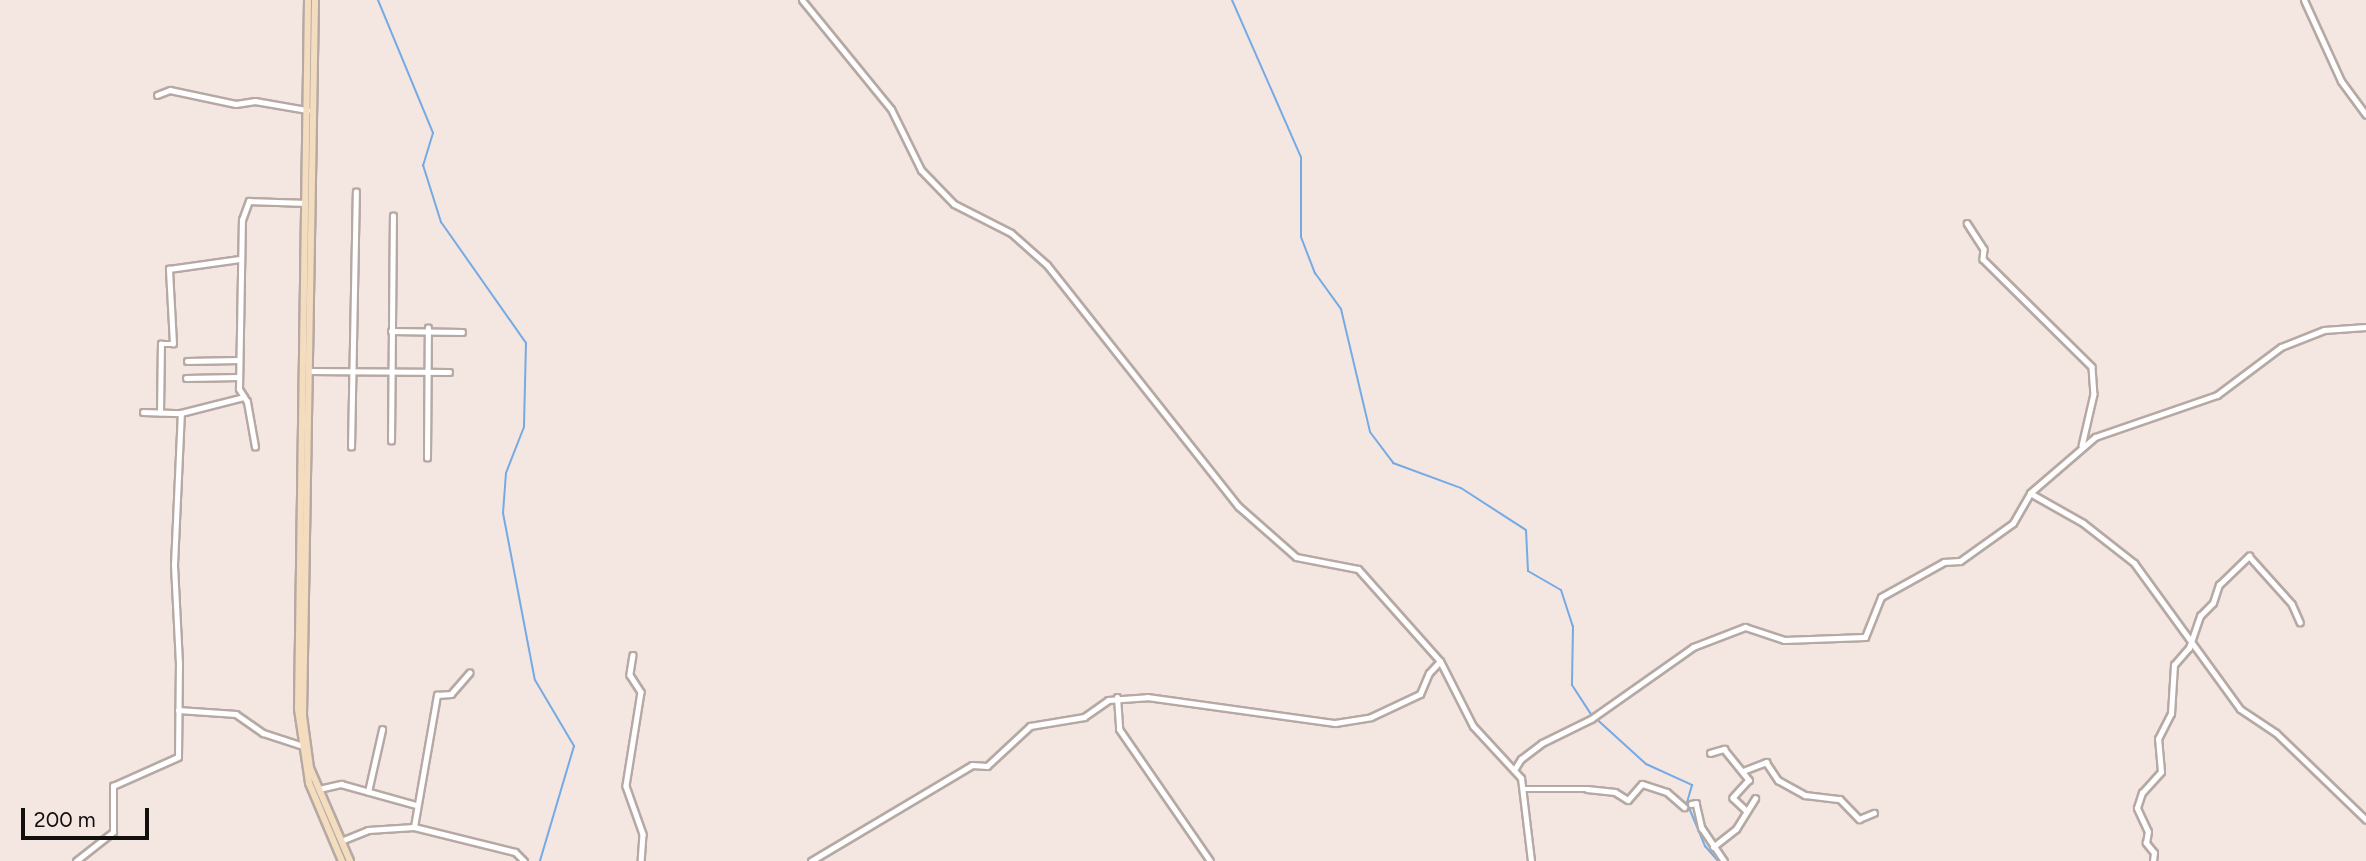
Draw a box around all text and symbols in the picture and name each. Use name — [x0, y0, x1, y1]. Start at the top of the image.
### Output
scale bar — [24, 794, 152, 838]
text: 200 m — [34, 807, 96, 832]

